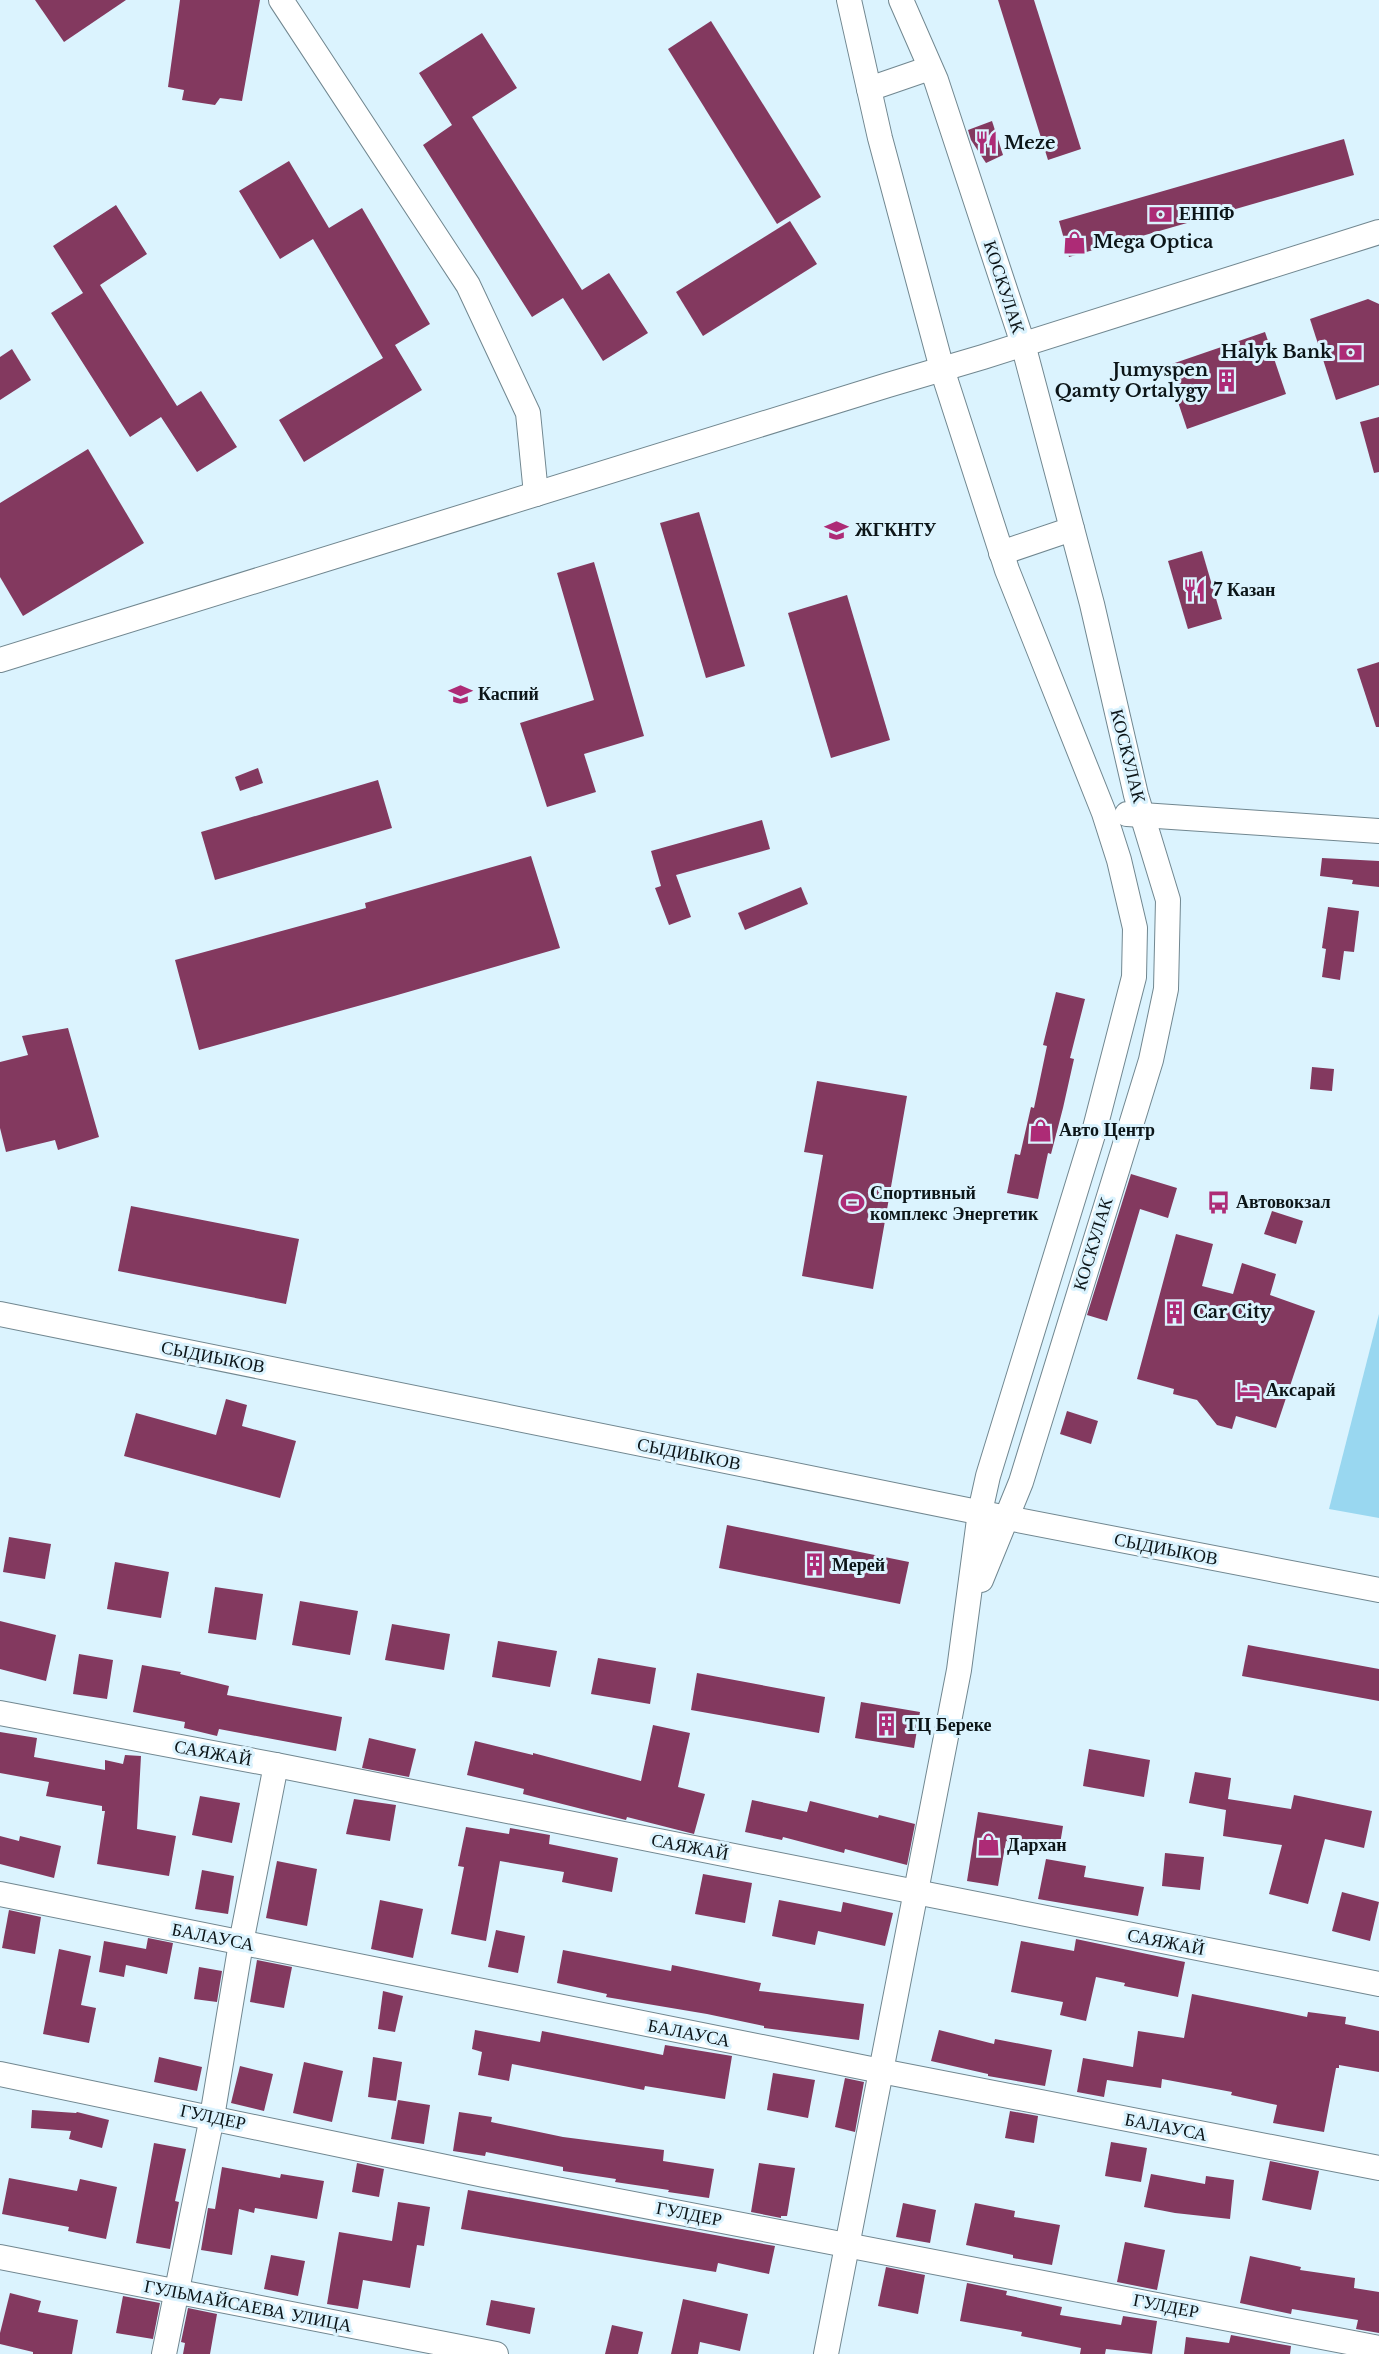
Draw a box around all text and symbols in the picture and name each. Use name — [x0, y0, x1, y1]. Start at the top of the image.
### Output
restaurant icon: Meze — [973, 130, 999, 156]
place label: Meze — [1004, 132, 1056, 154]
bank icon: ЕНПФ — [1148, 201, 1174, 227]
place label: ЕНПФ — [1179, 203, 1234, 225]
shop icon: Mega Optica — [1062, 229, 1088, 255]
place label: Mega Optica — [1093, 231, 1214, 253]
street label: КОСКУЛАК — [979, 238, 1030, 337]
bank icon: Halyk Bank — [1337, 339, 1363, 365]
place label: Halyk Bank — [1221, 341, 1333, 363]
place label: Jumyspen Qamty Ortalygy — [1055, 359, 1208, 402]
building icon: Jumyspen Qamty Ortalygy — [1213, 367, 1239, 393]
school or university icon: ЖГКНТУ — [824, 517, 850, 543]
place label: ЖГКНТУ — [855, 519, 937, 541]
restaurant icon: 7 Казан — [1182, 577, 1208, 603]
place label: 7 Казан — [1213, 579, 1276, 601]
school or university icon: Каспий — [447, 681, 473, 707]
place label: Каспий — [478, 683, 539, 705]
street label: КОСКУЛАК — [1106, 707, 1151, 806]
shop icon: Авто Центр — [1028, 1117, 1054, 1143]
place label: Авто Центр — [1059, 1119, 1155, 1141]
place label: Спортивный комплекс Энергетик — [870, 1182, 1039, 1225]
bus stop icon: Автовокзал — [1205, 1189, 1231, 1215]
sports icon: Спортивный комплекс Энергетик — [839, 1190, 865, 1216]
place label: Автовокзал — [1236, 1191, 1331, 1213]
street label: КОСКУЛАК — [1068, 1194, 1118, 1293]
building icon: Car City — [1162, 1299, 1188, 1325]
place label: Car City — [1193, 1301, 1272, 1323]
street label: СЫДИЫКОВ — [159, 1336, 267, 1378]
hotel icon: Аксарай — [1235, 1377, 1261, 1403]
place label: Аксарай — [1266, 1379, 1336, 1401]
street label: СЫДИЫКОВ — [635, 1433, 743, 1475]
street label: СЫДИЫКОВ — [1112, 1528, 1220, 1570]
building icon: Мерей — [801, 1552, 827, 1578]
place label: Мерей — [832, 1554, 885, 1576]
building icon: ТЦ Береке — [874, 1712, 900, 1738]
place label: ТЦ Береке — [905, 1714, 992, 1736]
street label: САЯЖАЙ — [173, 1735, 253, 1771]
street label: САЯЖАЙ — [649, 1829, 731, 1865]
shop icon: Дархан — [976, 1832, 1002, 1858]
place label: Дархан — [1007, 1834, 1067, 1856]
street label: БАЛАУСА — [170, 1918, 256, 1956]
street label: САЯЖАЙ — [1125, 1924, 1207, 1960]
street label: БАЛАУСА — [646, 2014, 732, 2052]
street label: ГУЛДЕР — [178, 2099, 248, 2135]
street label: БАЛАУСА — [1123, 2108, 1209, 2146]
street label: ГУЛДЕР — [654, 2197, 724, 2231]
street label: ГУЛЬМАЙСАЕВА УЛИЦА — [142, 2275, 354, 2337]
street label: ГУЛДЕР — [1131, 2289, 1201, 2323]

